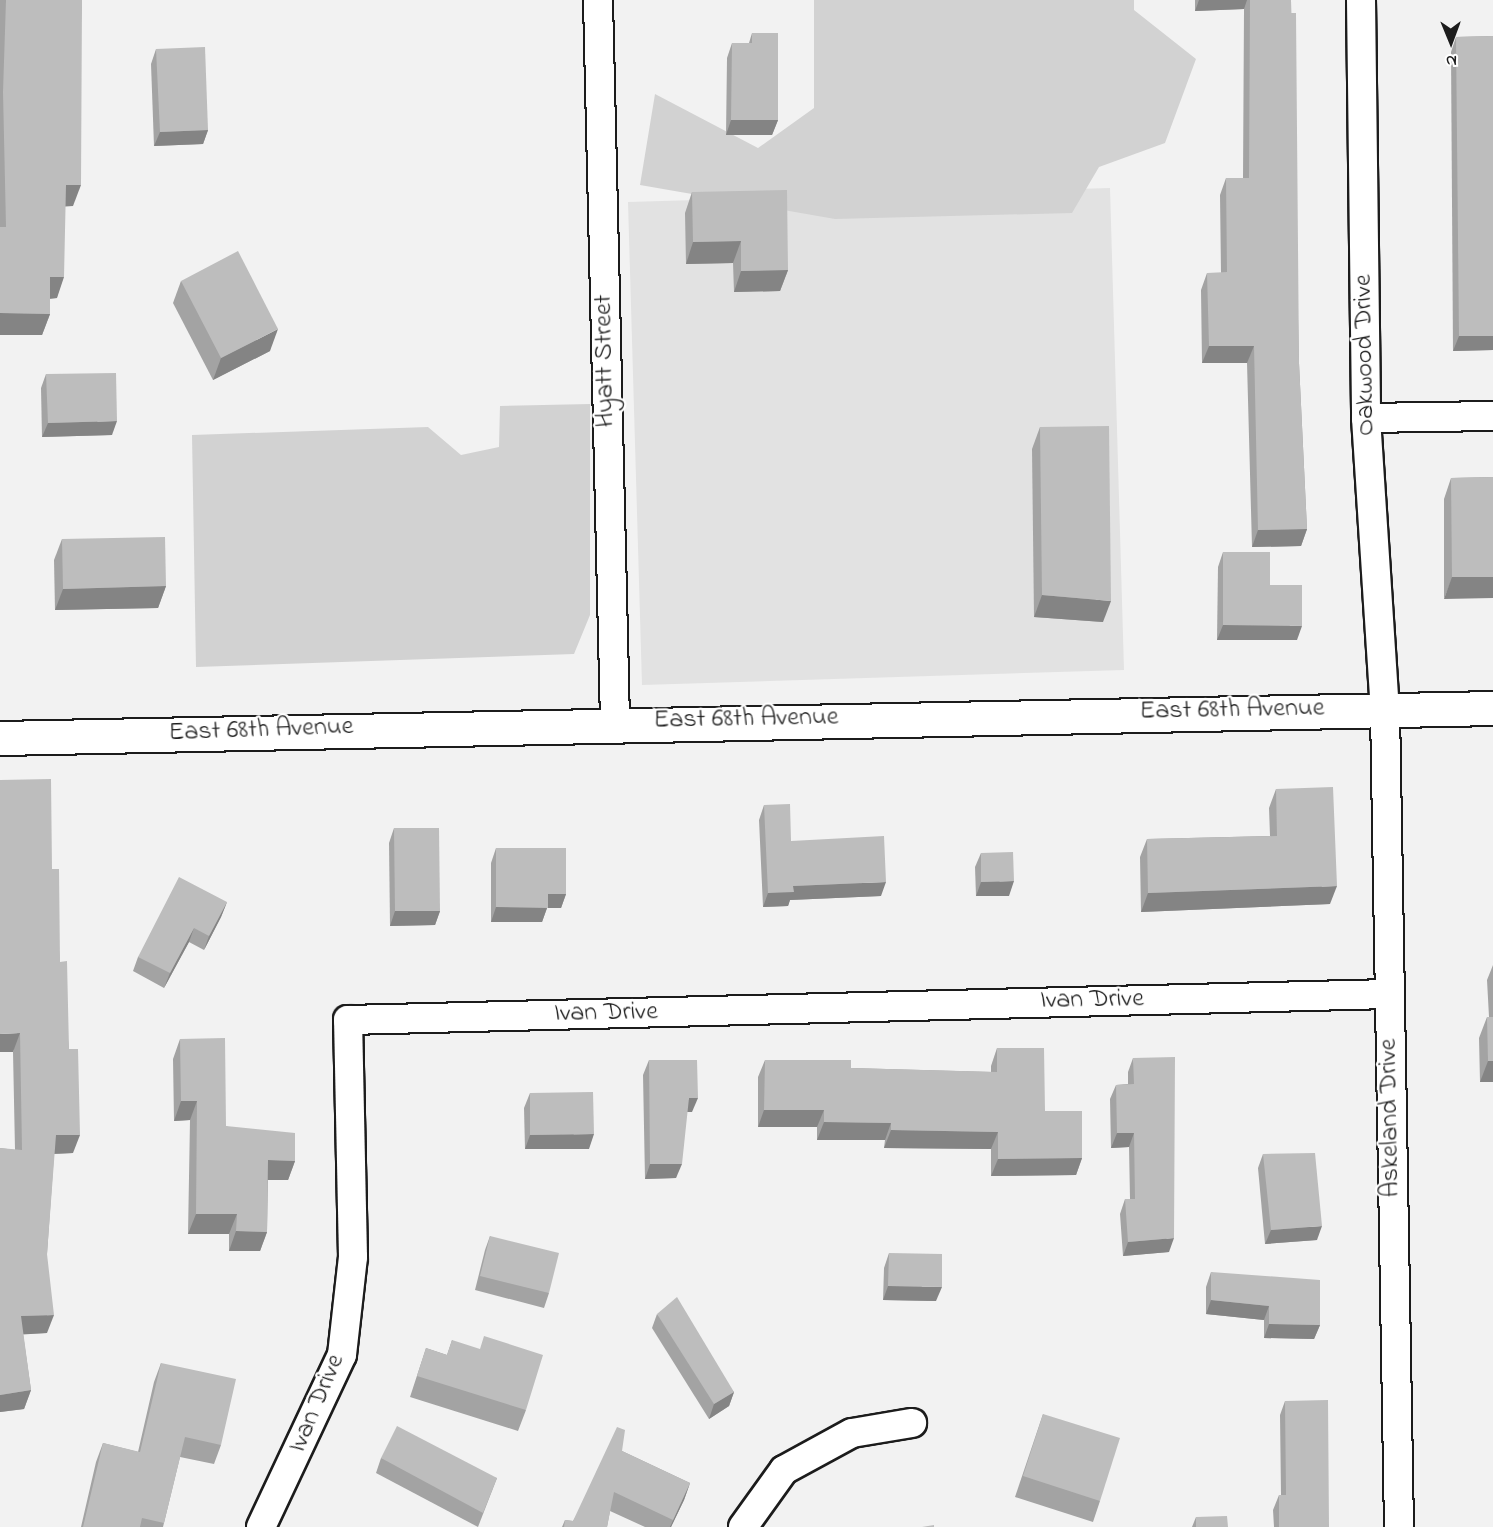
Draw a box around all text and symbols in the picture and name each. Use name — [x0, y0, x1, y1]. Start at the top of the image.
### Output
north arrow — [1421, 12, 1481, 72]
text: N — [1446, 48, 1457, 72]
street label: Oakwood Drive — [1349, 274, 1383, 436]
street label: Hyatt Street — [589, 294, 623, 428]
street label: East 68th Avenue — [1139, 694, 1325, 728]
street label: East 68th Avenue — [653, 703, 839, 737]
street label: East 68th Avenue — [168, 712, 354, 750]
street label: Ivan Drive — [1040, 984, 1144, 1018]
street label: Ivan Drive — [554, 997, 658, 1031]
street label: Askeland Drive — [1374, 1038, 1408, 1198]
street label: Ivan Drive — [283, 1350, 353, 1458]

